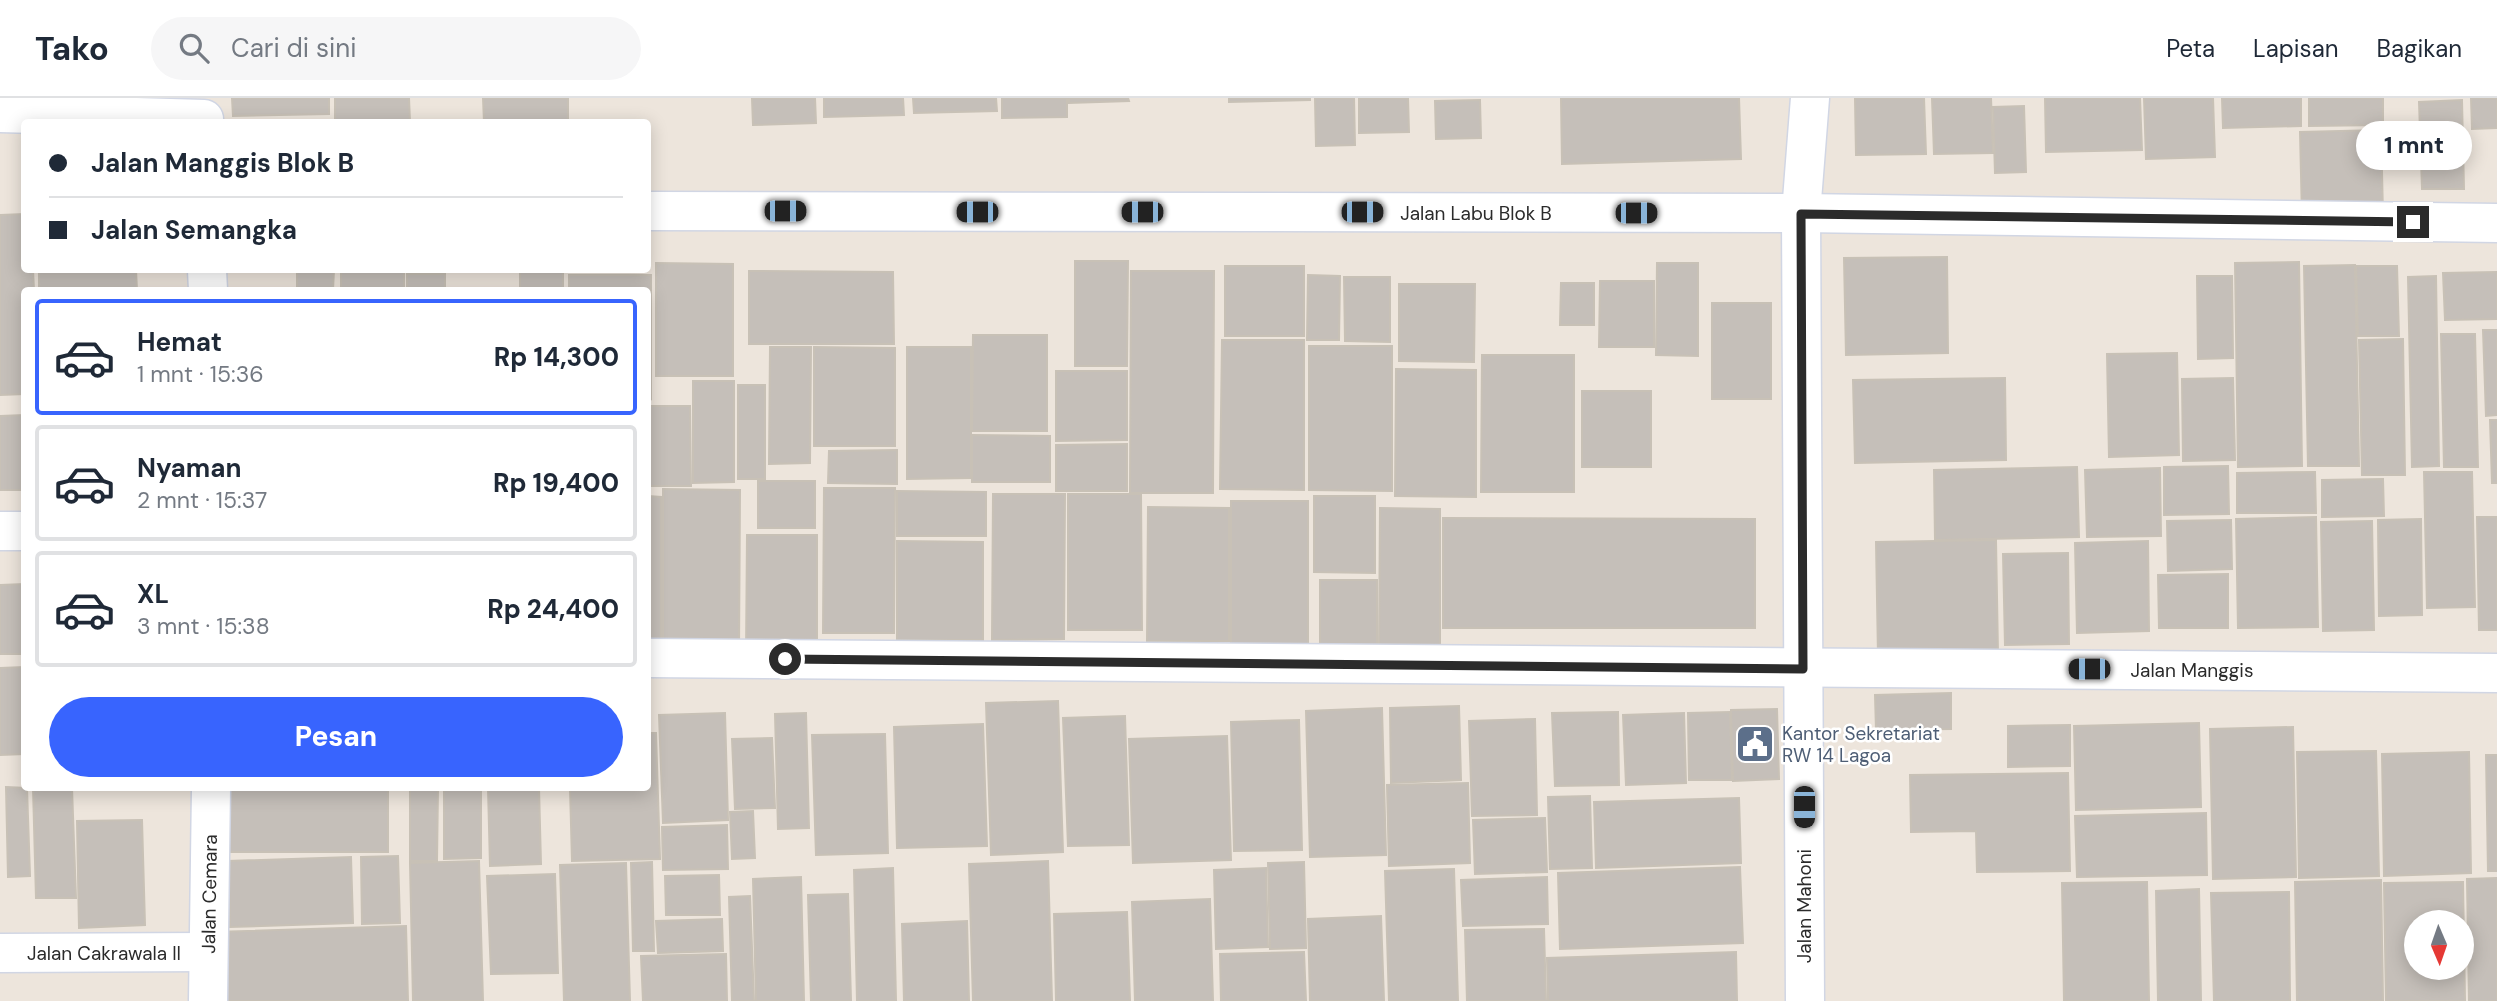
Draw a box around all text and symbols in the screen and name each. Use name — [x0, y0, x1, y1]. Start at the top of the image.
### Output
search box — [151, 17, 641, 80]
text: Tako — [35, 27, 109, 70]
icon: search — [175, 29, 213, 67]
text: Cari di sini — [231, 31, 356, 65]
text: Peta — [2166, 33, 2215, 64]
text: Lapisan — [2253, 33, 2338, 64]
text: Bagikan — [2376, 33, 2462, 64]
callout: 1 mnt — [2355, 121, 2471, 170]
text: 1 mnt — [2384, 130, 2444, 160]
text: Jalan Manggis Blok B — [91, 146, 354, 180]
car — [765, 201, 807, 222]
street label: Jalan Labu Blok B — [1400, 201, 1552, 226]
car — [957, 202, 999, 223]
car — [1122, 202, 1164, 223]
car — [1342, 202, 1384, 223]
car — [1616, 203, 1658, 224]
route end — [2397, 206, 2429, 238]
text: Jalan Semangka — [91, 213, 297, 247]
text: Hemat — [137, 325, 222, 359]
icon: car — [53, 326, 116, 389]
text: Rp 14,300 — [494, 340, 619, 374]
text: 1 mnt · 15:36 — [137, 359, 264, 389]
text: Nyaman — [137, 451, 242, 485]
icon: car — [53, 452, 116, 515]
text: Rp 19,400 — [493, 466, 619, 500]
text: 2 mnt · 15:37 — [137, 485, 267, 515]
text: XL — [137, 577, 169, 611]
icon: car — [53, 578, 116, 641]
text: Rp 24,400 — [487, 592, 619, 626]
text: 3 mnt · 15:38 — [137, 611, 270, 641]
route start — [769, 643, 801, 675]
street label: Jalan Manggis — [2131, 658, 2253, 683]
car — [2069, 659, 2111, 680]
button: Pesan — [49, 697, 623, 777]
place label: Kantor Sekretariat RW 14 Lagoa — [1782, 721, 1940, 768]
public building icon: Kantor Sekretariat RW 14 Lagoa — [1734, 723, 1776, 765]
car — [1794, 786, 1815, 828]
street label: Jalan Cemara — [196, 834, 223, 954]
street label: Jalan Mahoni — [1792, 849, 1817, 963]
north arrow — [2404, 910, 2474, 980]
map controls — [2404, 910, 2474, 980]
street label: Jalan Cakrawala II — [27, 941, 181, 966]

